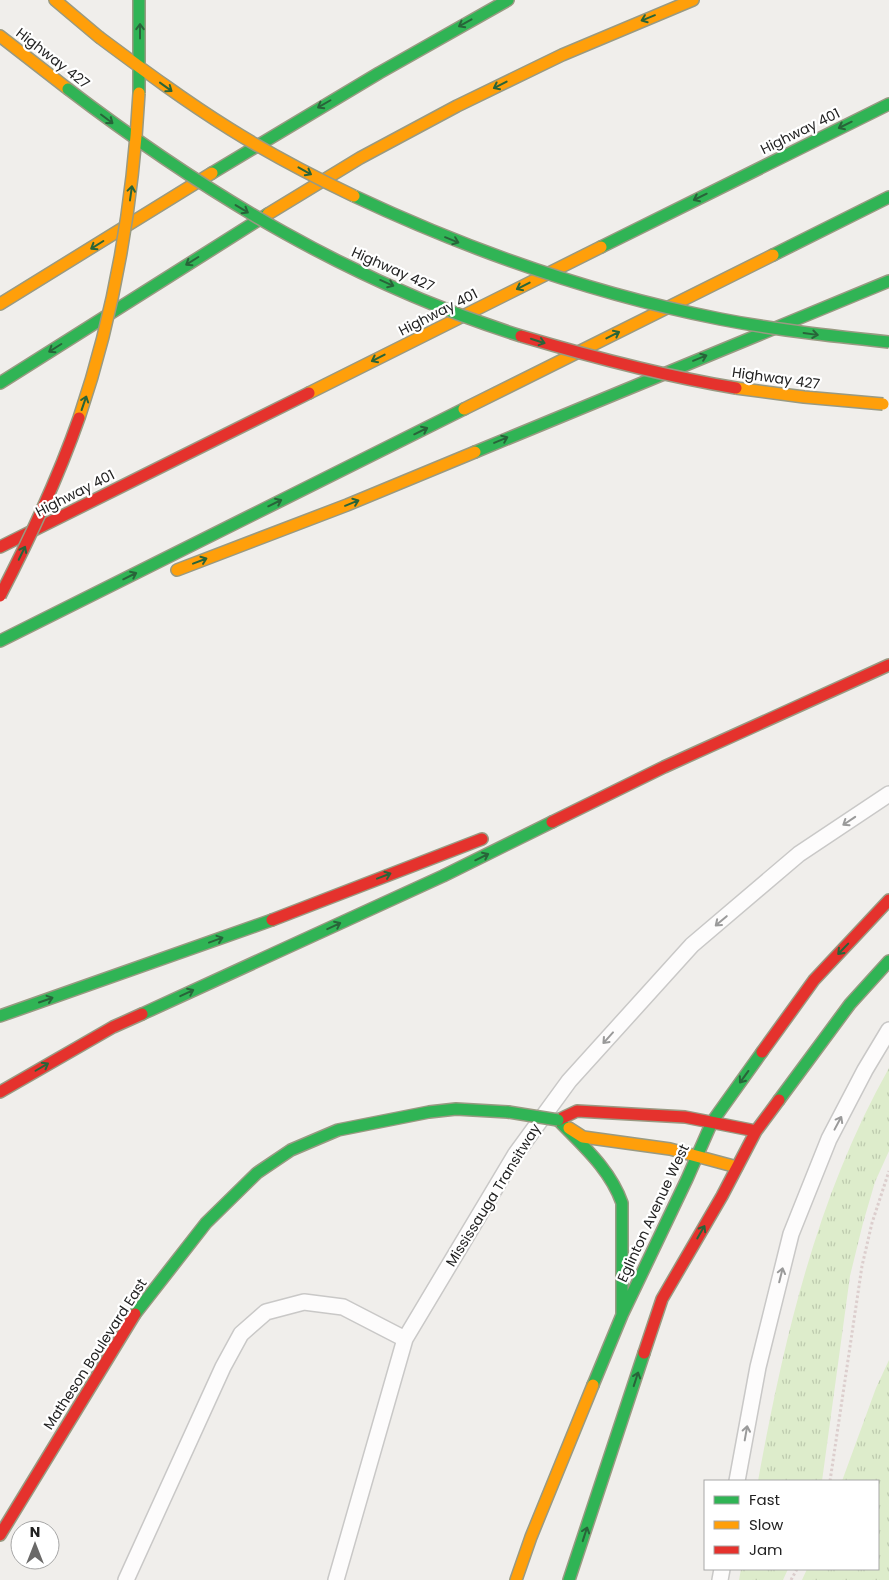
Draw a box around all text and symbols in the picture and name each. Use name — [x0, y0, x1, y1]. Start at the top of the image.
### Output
one-way arrow — [641, 14, 656, 23]
one-way arrow — [459, 19, 473, 29]
street label: Highway 427 — [12, 23, 94, 93]
one-way arrow — [135, 23, 145, 40]
one-way arrow — [159, 81, 172, 92]
one-way arrow — [493, 81, 508, 90]
one-way arrow — [318, 100, 332, 110]
street label: Highway 401 — [757, 103, 843, 159]
one-way arrow — [100, 114, 114, 124]
one-way arrow — [838, 121, 853, 130]
one-way arrow — [297, 167, 311, 177]
one-way arrow — [126, 186, 136, 202]
one-way arrow — [693, 193, 708, 203]
one-way arrow — [235, 205, 249, 215]
one-way arrow — [444, 236, 459, 245]
one-way arrow — [90, 240, 104, 250]
street label: Highway 427 — [348, 242, 438, 296]
one-way arrow — [186, 256, 200, 266]
one-way arrow — [379, 279, 394, 289]
one-way arrow — [516, 281, 531, 291]
street label: Highway 401 — [395, 284, 481, 340]
one-way arrow — [803, 329, 819, 339]
one-way arrow — [606, 330, 621, 340]
one-way arrow — [530, 337, 546, 346]
one-way arrow — [48, 343, 62, 354]
one-way arrow — [370, 353, 385, 363]
one-way arrow — [692, 353, 707, 362]
street label: Highway 427 — [731, 362, 822, 394]
one-way arrow — [80, 395, 89, 411]
one-way arrow — [413, 426, 428, 435]
one-way arrow — [493, 435, 509, 444]
street label: Highway 401 — [32, 465, 118, 521]
one-way arrow — [268, 498, 283, 508]
one-way arrow — [344, 498, 359, 507]
one-way arrow — [18, 546, 28, 561]
one-way arrow — [192, 556, 207, 565]
one-way arrow — [122, 571, 137, 580]
one-way arrow — [842, 816, 856, 826]
one-way arrow — [474, 852, 489, 862]
one-way arrow — [376, 871, 391, 881]
one-way arrow — [714, 915, 727, 927]
one-way arrow — [326, 920, 341, 930]
one-way arrow — [208, 935, 223, 944]
one-way arrow — [837, 942, 849, 955]
one-way arrow — [179, 988, 194, 997]
one-way arrow — [38, 995, 53, 1004]
one-way arrow — [602, 1031, 614, 1044]
one-way arrow — [35, 1062, 49, 1072]
one-way arrow — [739, 1070, 750, 1083]
one-way arrow — [834, 1116, 843, 1131]
street label: Mississauga Transitway — [441, 1120, 545, 1270]
street label: Eglinton Avenue West — [612, 1141, 694, 1285]
one-way arrow — [696, 1224, 706, 1239]
one-way arrow — [777, 1267, 786, 1283]
street label: Matheson Boulevard East — [39, 1274, 151, 1434]
one-way arrow — [631, 1372, 641, 1388]
one-way arrow — [741, 1426, 751, 1442]
legend — [704, 1480, 879, 1570]
text: Fast — [749, 1489, 780, 1510]
text: Slow — [749, 1514, 784, 1535]
north arrow — [10, 1520, 60, 1570]
text: N — [30, 1522, 40, 1542]
one-way arrow — [580, 1526, 590, 1542]
text: Jam — [749, 1539, 783, 1560]

